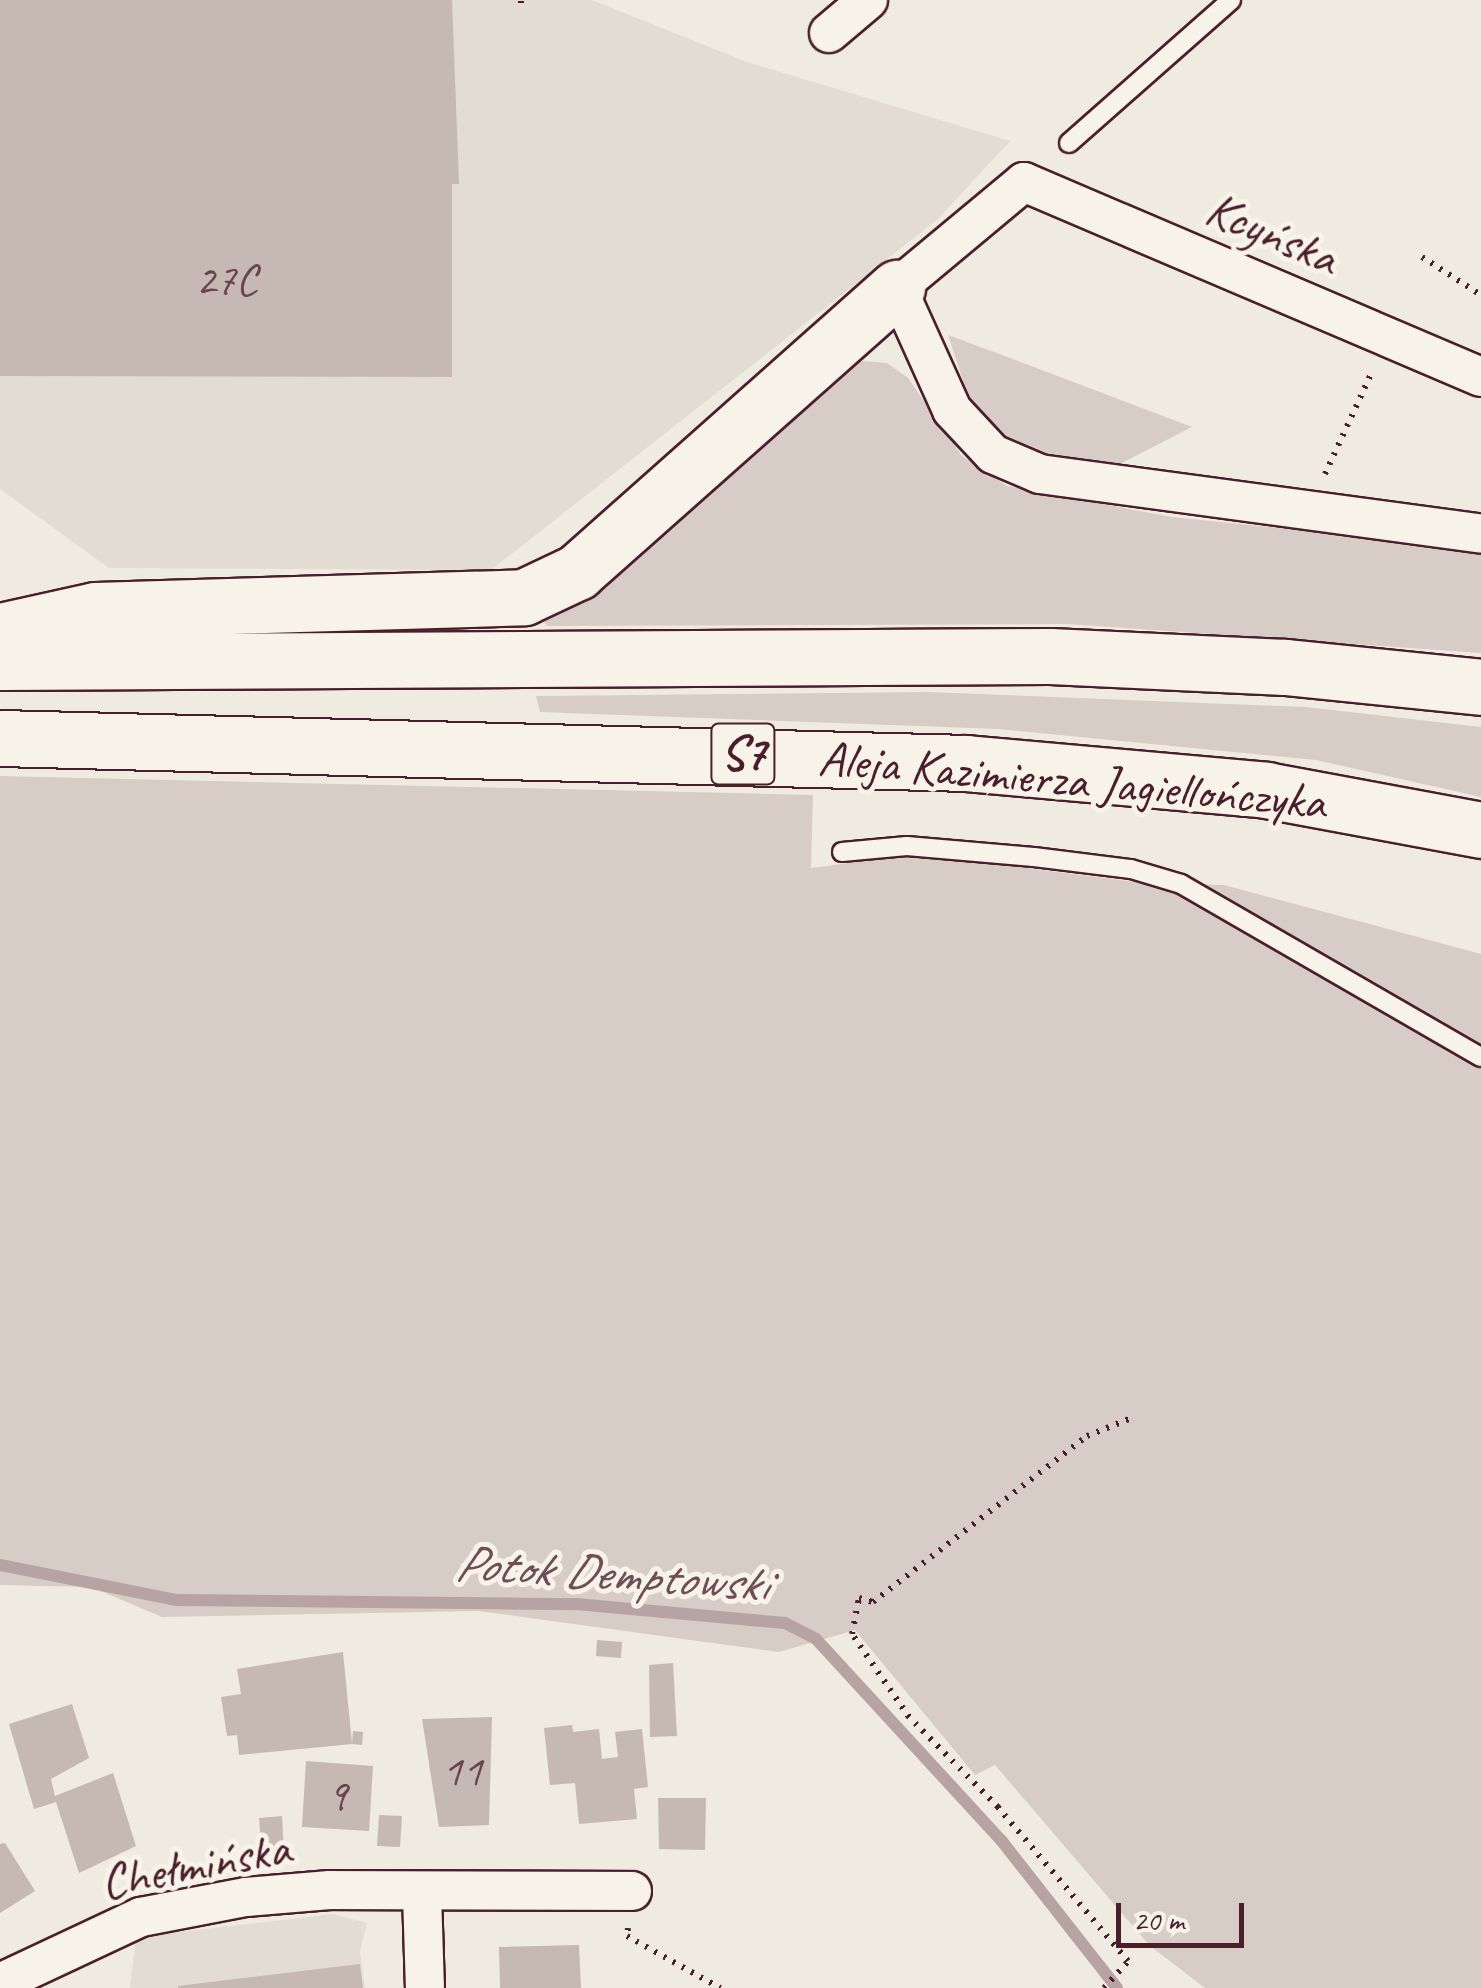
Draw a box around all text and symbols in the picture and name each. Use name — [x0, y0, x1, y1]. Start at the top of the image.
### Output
street label: Kcyńska — [1197, 179, 1347, 287]
house number: 27C — [195, 253, 257, 307]
road number: S7 — [708, 711, 778, 797]
street label: Aleja Kazimierza Jagiellończyka — [814, 728, 1330, 832]
water label: Potok Demptowski — [453, 1532, 769, 1616]
house number: 11 — [442, 1744, 482, 1798]
house number: 9 — [327, 1769, 347, 1823]
street label: Chełmińska — [95, 1817, 295, 1913]
scale bar — [1121, 1883, 1248, 1945]
text: 20 m — [1133, 1901, 1184, 1939]

